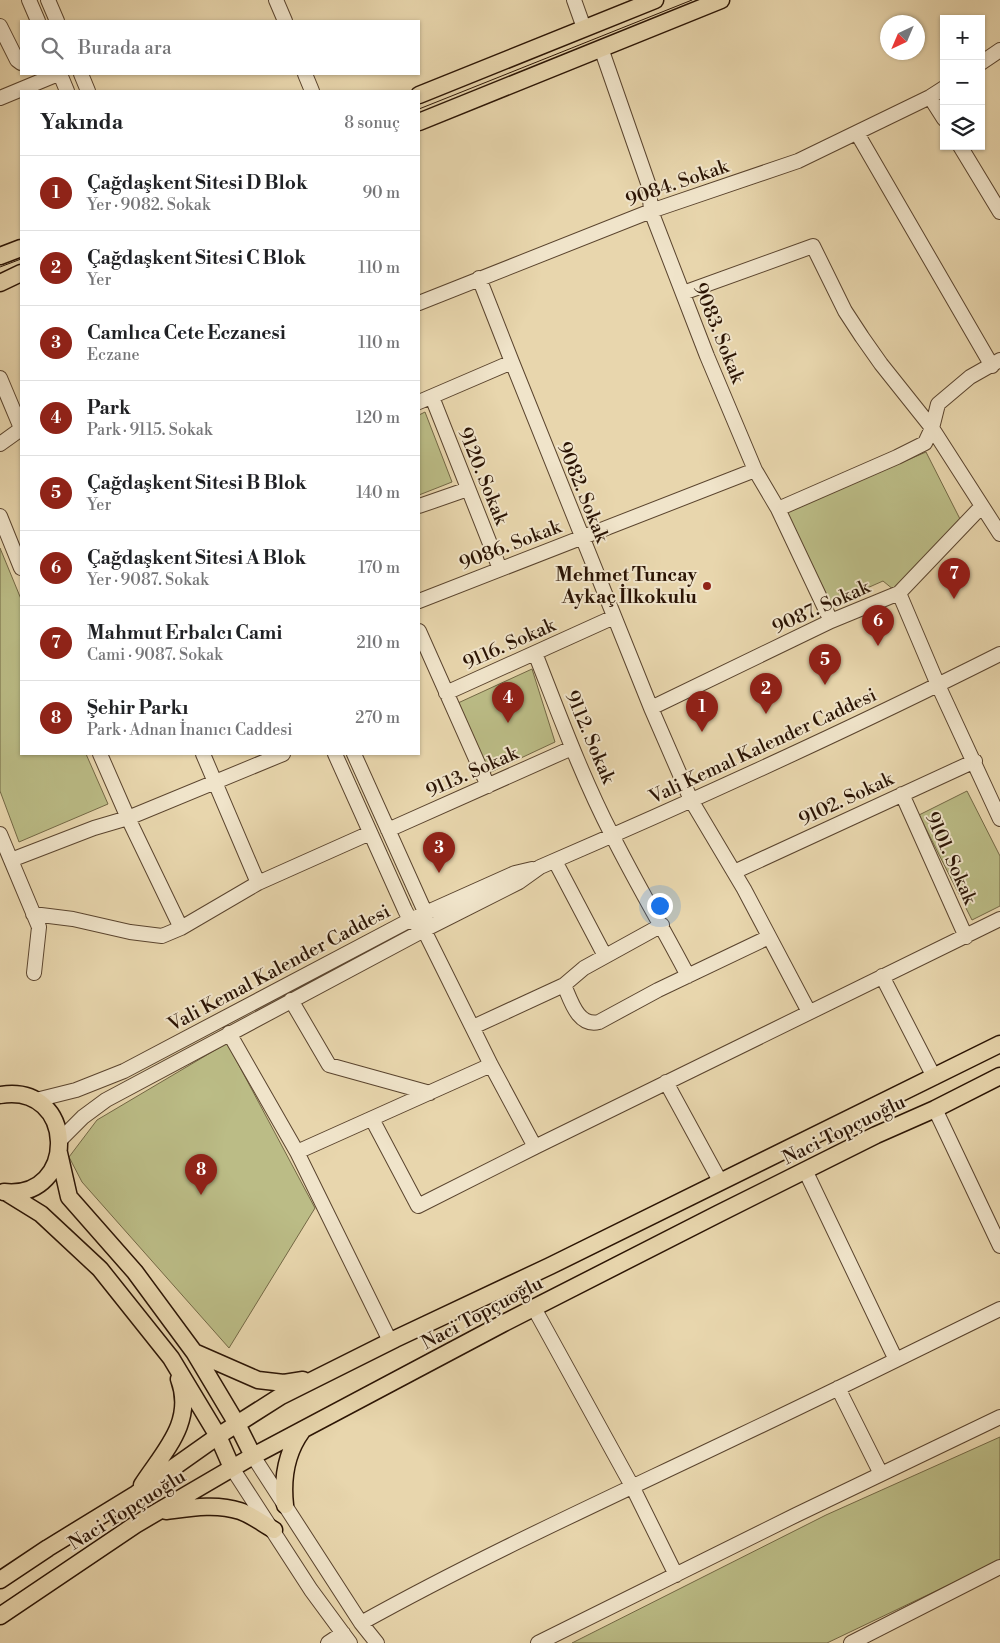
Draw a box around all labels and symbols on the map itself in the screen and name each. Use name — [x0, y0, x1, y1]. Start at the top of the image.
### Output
north arrow — [880, 15, 925, 60]
street label: 9084. Sokak — [622, 154, 733, 212]
street label: 9083. Sokak — [688, 279, 750, 388]
street label: 9120. Sokak — [453, 424, 514, 529]
street label: 9082. Sokak — [552, 438, 614, 547]
street label: 9086. Sokak — [456, 514, 565, 575]
pin: 7 — [938, 558, 970, 599]
place label: Mehmet Tuncay Aykaç İlkokulu — [555, 563, 697, 609]
street label: 9087. Sokak — [768, 574, 875, 639]
marker: Mehmet Tuncay Aykaç İlkokulu — [701, 580, 713, 592]
pin: 6 — [862, 605, 894, 646]
street label: 9116. Sokak — [459, 613, 560, 675]
pin: 5 — [809, 644, 841, 685]
pin: 2 — [750, 673, 782, 714]
pin: 4 — [492, 682, 524, 723]
street label: Vali Kemal Kalender Caddesi — [645, 683, 881, 810]
street label: 9112. Sokak — [560, 687, 621, 788]
pin: 1 — [686, 691, 718, 732]
street label: 9113. Sokak — [422, 741, 523, 803]
street label: 9102. Sokak — [795, 766, 898, 831]
street label: 9101. Sokak — [920, 808, 982, 909]
pin: 3 — [423, 832, 455, 873]
your location — [647, 893, 673, 919]
street label: Vali Kemal Kalender Caddesi — [163, 899, 394, 1037]
street label: Naci Topçuoğlu — [779, 1090, 910, 1170]
pin: 8 — [185, 1154, 217, 1195]
street label: Naci Topçuoğlu — [417, 1271, 547, 1355]
street label: Naci Topçuoğlu — [64, 1464, 190, 1556]

